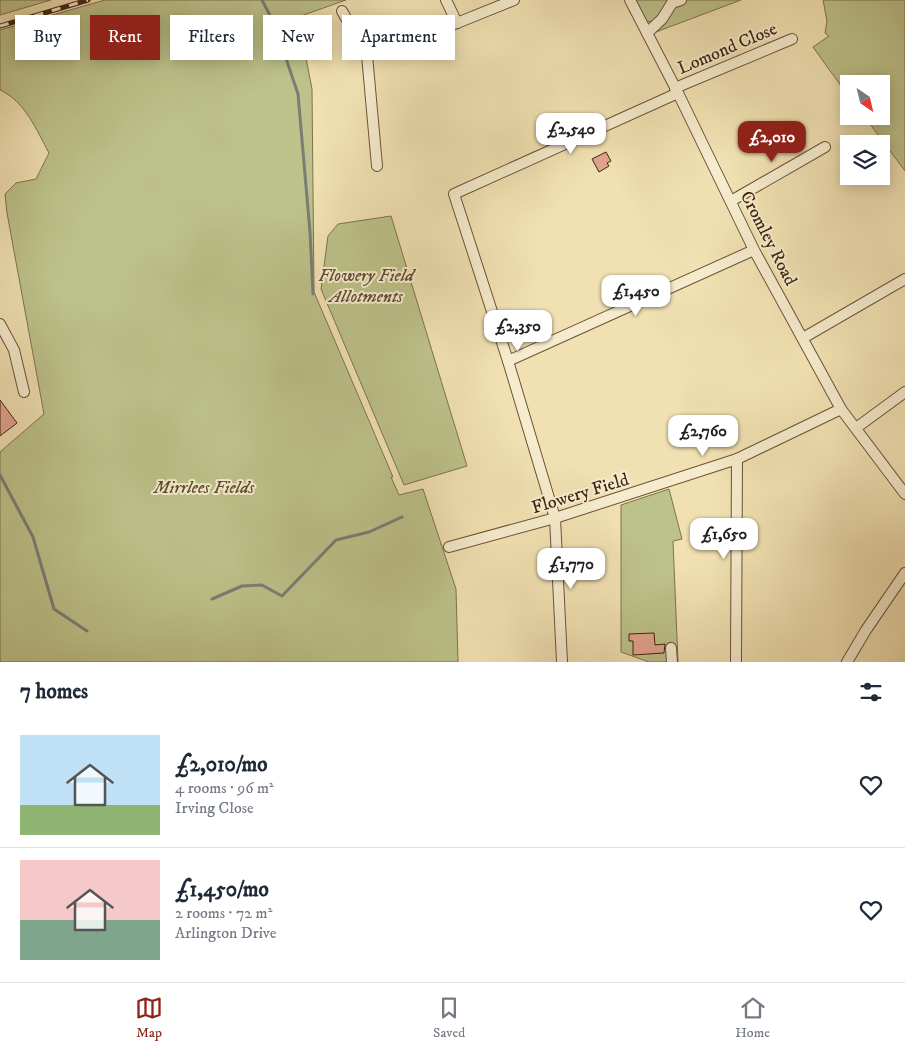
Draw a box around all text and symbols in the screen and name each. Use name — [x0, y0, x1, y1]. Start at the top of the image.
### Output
chip: Buy — [15, 15, 80, 60]
chip: Rent — [90, 15, 160, 60]
chip: Filters — [170, 15, 253, 60]
chip: New — [263, 15, 332, 60]
chip: Apartment — [342, 15, 455, 60]
street label: Lomond Close — [674, 18, 780, 80]
north arrow — [840, 75, 890, 125]
map controls — [840, 75, 890, 185]
pin: £2,540 — [530, 112, 612, 155]
text: £2,540 — [547, 119, 595, 139]
pin: £2,010 — [731, 120, 813, 163]
text: £2,010 — [749, 127, 795, 147]
button: layers — [840, 135, 890, 185]
street label: Cromley Road — [735, 187, 801, 289]
park label: Flowery Field Allotments — [318, 265, 416, 308]
pin: £1,450 — [595, 274, 677, 317]
text: £1,450 — [612, 281, 660, 301]
pin: £2,350 — [477, 310, 559, 352]
text: £2,350 — [495, 316, 541, 336]
pin: £2,760 — [662, 414, 744, 457]
text: £2,760 — [679, 421, 727, 441]
street label: Flowery Field — [529, 469, 632, 519]
park label: Mirrlees Fields — [152, 477, 255, 499]
pin: £1,650 — [683, 518, 765, 560]
text: £1,650 — [701, 524, 747, 544]
pin: £1,770 — [530, 548, 612, 590]
text: £1,770 — [548, 554, 594, 574]
icon: filters — [857, 678, 885, 706]
text: 7 homes — [20, 679, 88, 705]
text: £2,010/mo — [175, 752, 268, 778]
icon: home — [60, 755, 120, 815]
icon: heart — [857, 771, 885, 799]
text: 4 rooms · 96 m² — [175, 778, 274, 798]
text: Irving Close — [175, 798, 254, 818]
text: £1,450/mo — [175, 877, 269, 903]
icon: home — [60, 880, 120, 940]
icon: heart — [857, 896, 885, 924]
text: 2 rooms · 72 m² — [175, 903, 272, 923]
text: Arlington Drive — [175, 923, 276, 943]
tab: Map — [135, 994, 163, 1042]
tab: Saved — [433, 994, 465, 1042]
tab: Home — [735, 994, 770, 1042]

